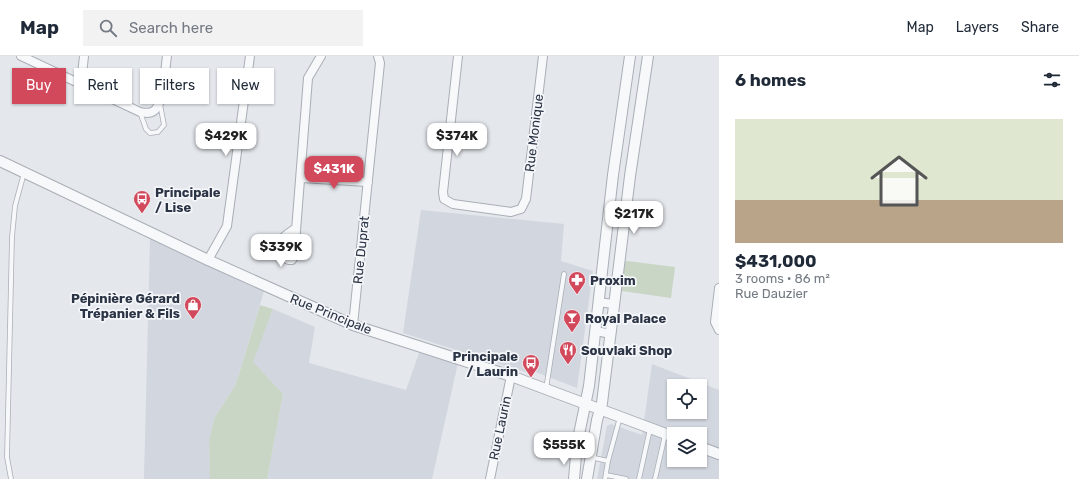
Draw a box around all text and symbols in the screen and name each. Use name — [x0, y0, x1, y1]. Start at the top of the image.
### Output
search box — [83, 10, 363, 46]
text: Map — [20, 16, 59, 39]
icon: search — [97, 17, 119, 39]
text: Search here — [129, 19, 213, 37]
text: Map — [907, 19, 934, 36]
text: Layers — [956, 19, 999, 36]
text: Share — [1021, 19, 1059, 36]
chip: Buy — [12, 68, 66, 104]
chip: Rent — [74, 68, 132, 104]
chip: Filters — [140, 68, 209, 104]
chip: New — [217, 68, 274, 104]
icon: filters — [1041, 69, 1063, 91]
text: 6 homes — [735, 70, 806, 90]
street label: Rue Monique — [522, 93, 546, 173]
pin: $429K — [198, 123, 254, 157]
pin: $374K — [429, 123, 485, 157]
text: $429K — [205, 128, 247, 143]
text: $374K — [436, 128, 478, 143]
icon: home — [863, 145, 935, 217]
pin: $431K — [306, 156, 362, 190]
text: $431K — [313, 161, 355, 176]
place label: Principale / Lise — [155, 185, 221, 215]
bus stop icon: Principale / Lise — [132, 189, 152, 214]
pin: $217K — [606, 201, 662, 235]
text: $217K — [614, 206, 654, 221]
street label: Rue Duprat — [350, 215, 372, 285]
pin: $339K — [253, 234, 309, 268]
text: $339K — [260, 239, 302, 254]
text: $431,000 — [735, 251, 817, 271]
pharmacy icon: Proxim — [567, 270, 587, 295]
text: 3 rooms · 86 m² — [735, 271, 830, 286]
place label: Proxim — [590, 273, 636, 288]
text: Rue Dauzier — [735, 286, 808, 301]
place label: Pépinière Gérard Trépanier & Fils — [71, 291, 180, 321]
street label: Rue Principale — [288, 291, 374, 337]
shop icon: Pépinière Gérard Trépanier & Fils — [183, 295, 203, 320]
bar icon: Royal Palace — [562, 308, 582, 333]
place label: Royal Palace — [585, 311, 667, 326]
restaurant icon: Souvlaki Shop — [558, 340, 578, 365]
place label: Souvlaki Shop — [581, 343, 672, 358]
place label: Principale / Laurin — [453, 349, 518, 379]
bus stop icon: Principale / Laurin — [521, 353, 541, 378]
map controls — [667, 379, 707, 467]
button: locate — [667, 379, 707, 419]
street label: Rue Laurin — [486, 395, 514, 461]
button: layers — [667, 427, 707, 467]
pin: $555K — [536, 432, 592, 466]
text: $555K — [543, 437, 585, 452]

